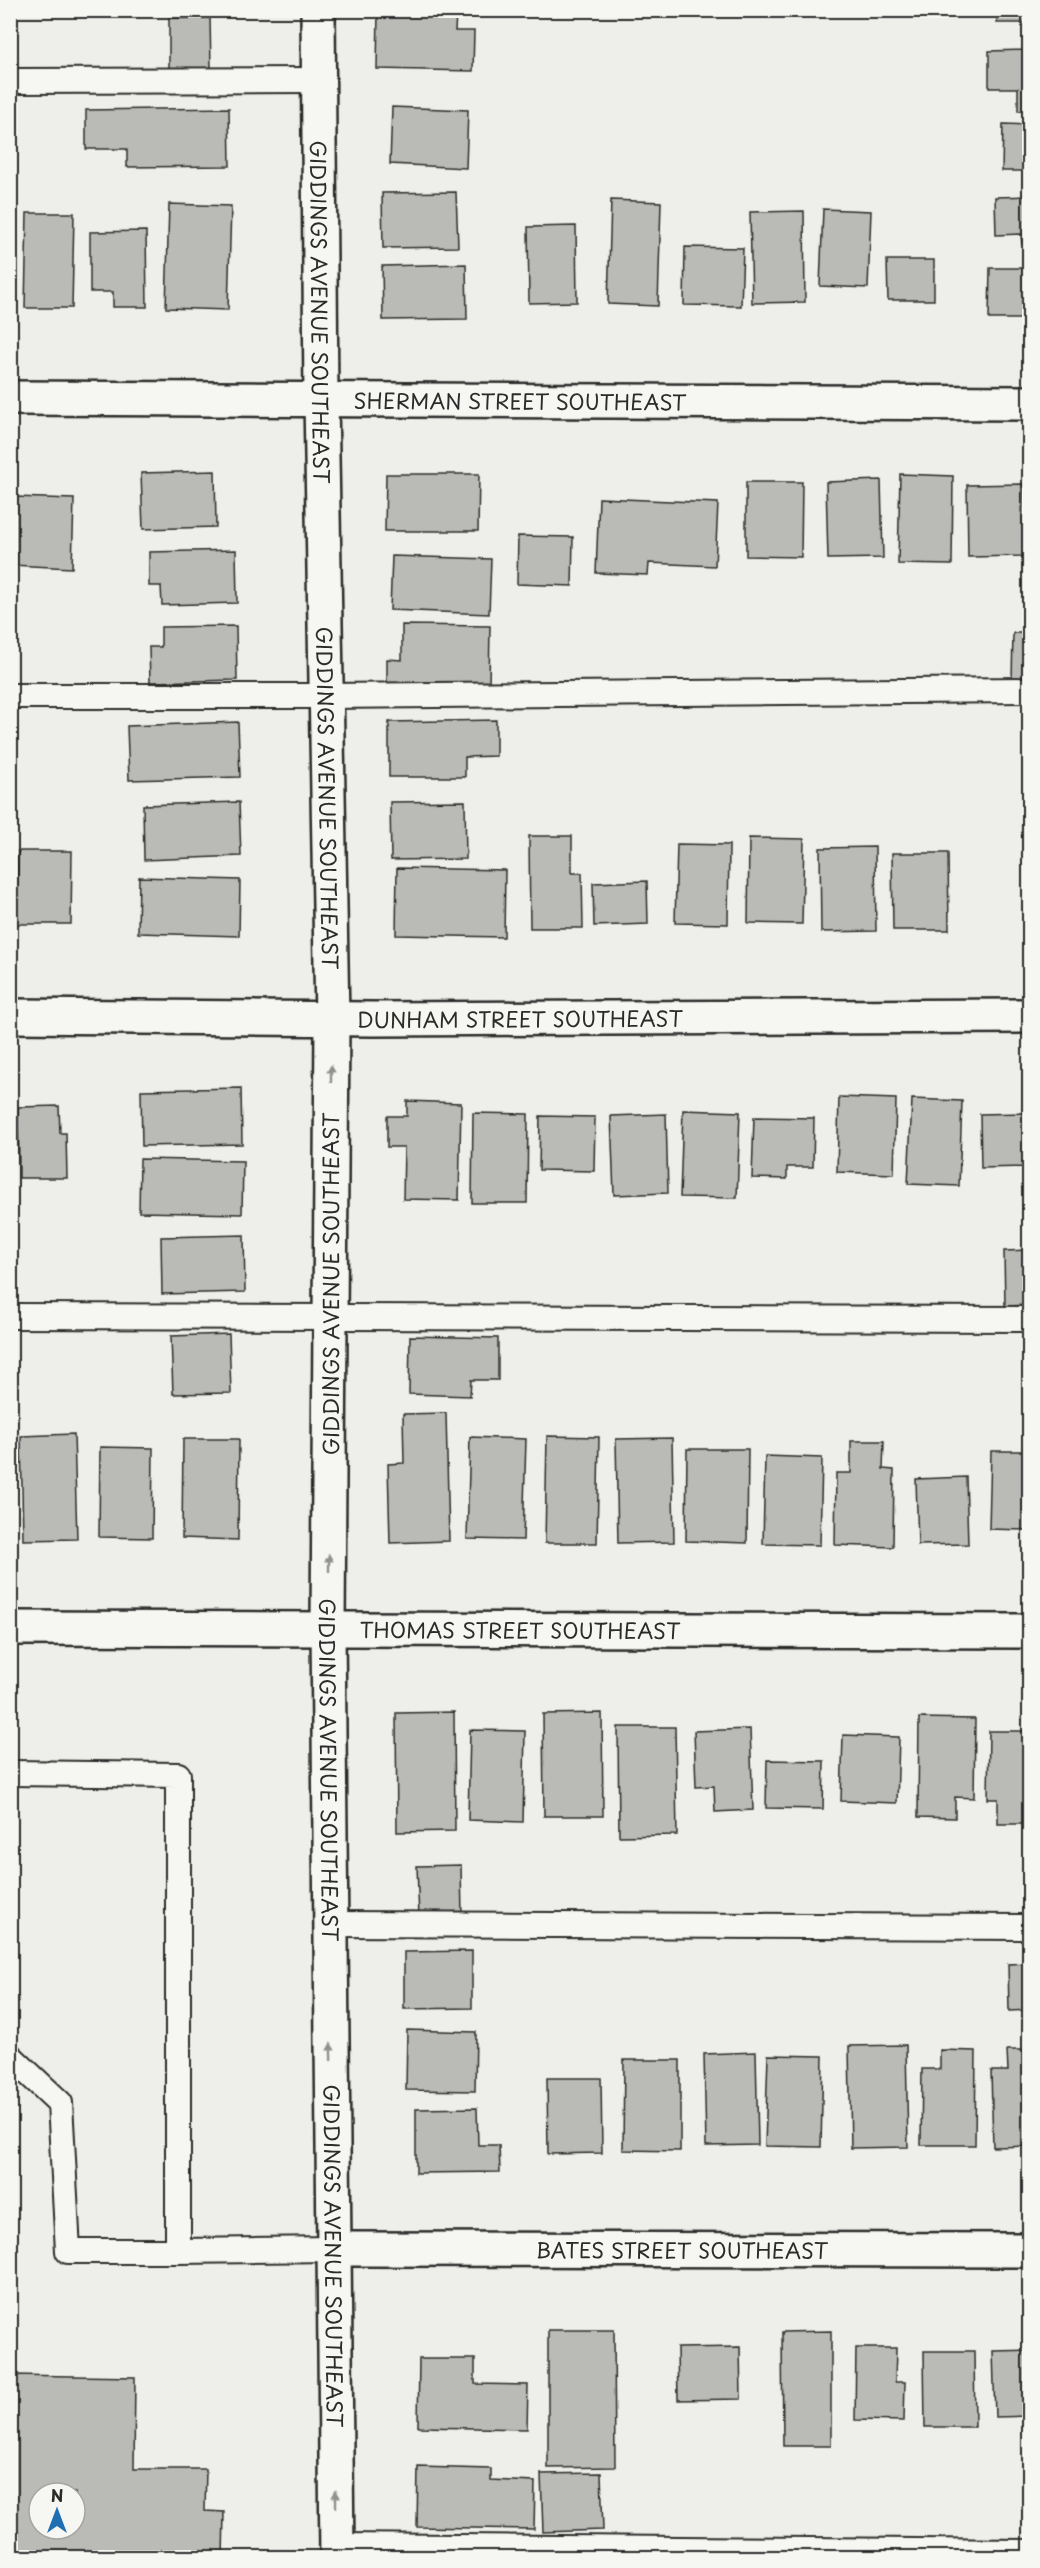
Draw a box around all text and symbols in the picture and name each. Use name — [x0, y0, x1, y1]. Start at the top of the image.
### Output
street label: GIDDINGS AVENUE SOUTHEAST — [303, 140, 338, 484]
street label: SHERMAN STREET SOUTHEAST — [353, 384, 687, 417]
street label: GIDDINGS AVENUE SOUTHEAST — [309, 626, 347, 970]
street label: DUNHAM STREET SOUTHEAST — [357, 1002, 683, 1035]
one-way arrow — [326, 1065, 336, 1084]
street label: GIDDINGS AVENUE SOUTHEAST — [314, 1112, 346, 1455]
one-way arrow — [324, 1554, 334, 1573]
street label: GIDDINGS AVENUE SOUTHEAST — [312, 1598, 347, 1942]
street label: THOMAS STREET SOUTHEAST — [360, 1613, 681, 1646]
one-way arrow — [326, 2043, 336, 2062]
street label: GIDDINGS AVENUE SOUTHEAST — [316, 2084, 352, 2428]
street label: BATES STREET SOUTHEAST — [536, 2233, 829, 2266]
north arrow — [27, 2481, 87, 2541]
text: N — [51, 2483, 63, 2507]
one-way arrow — [331, 2490, 341, 2509]

